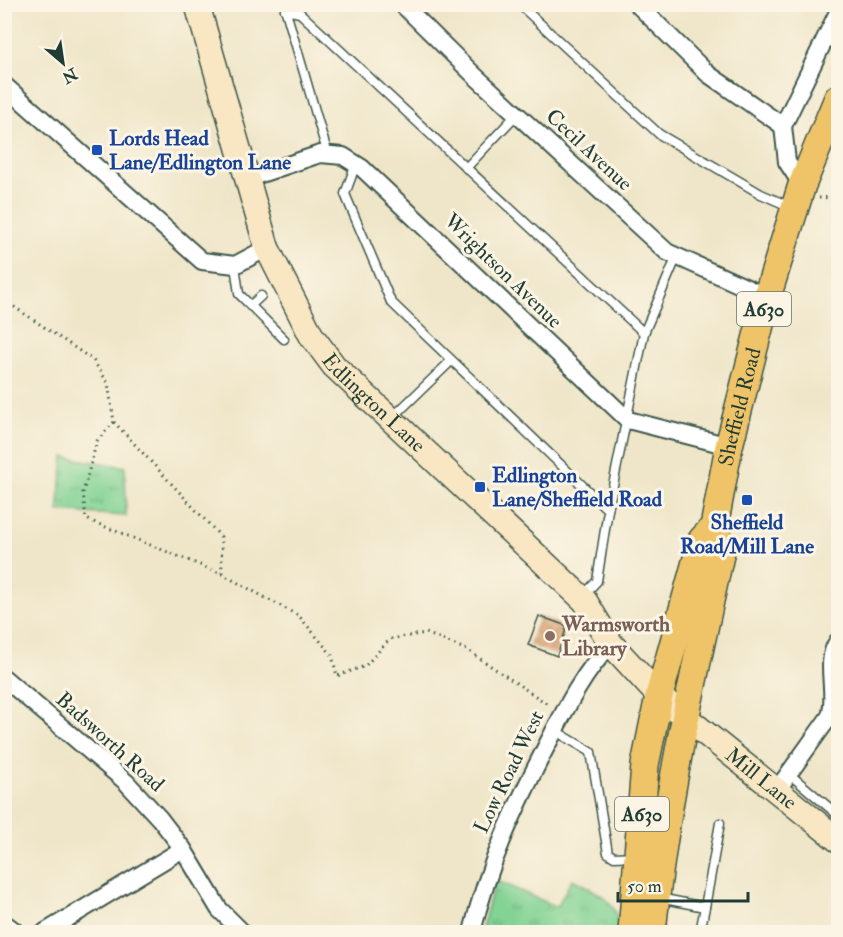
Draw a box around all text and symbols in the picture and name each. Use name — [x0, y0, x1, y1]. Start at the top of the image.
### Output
north arrow — [33, 33, 93, 93]
text: N — [58, 63, 82, 88]
street label: Cecil Avenue — [540, 103, 638, 197]
place label: Lords Head Lane/Edlington Lane — [109, 125, 291, 176]
marker: Lords Head Lane/Edlington Lane — [90, 143, 104, 157]
street label: Wrightson Avenue — [437, 207, 568, 334]
road number: A630 — [737, 292, 791, 326]
street label: Sheffield Road — [712, 344, 767, 468]
street label: Edlington Lane — [316, 348, 431, 458]
place label: Edlington Lane/Sheffield Road — [492, 462, 663, 513]
marker: Edlington Lane/Sheffield Road — [473, 480, 487, 494]
marker: Sheffield Road/Mill Lane — [740, 493, 754, 507]
place label: Sheffield Road/Mill Lane — [680, 509, 814, 560]
place label: Warmsworth Library — [561, 611, 670, 662]
marker: Warmsworth Library — [543, 629, 557, 643]
street label: Badsworth Road — [50, 686, 170, 798]
street label: Low Road West — [468, 706, 550, 838]
street label: Mill Lane — [720, 741, 803, 815]
road number: A630 — [615, 797, 669, 831]
scale bar — [618, 865, 748, 903]
text: 50 m — [627, 875, 662, 898]

